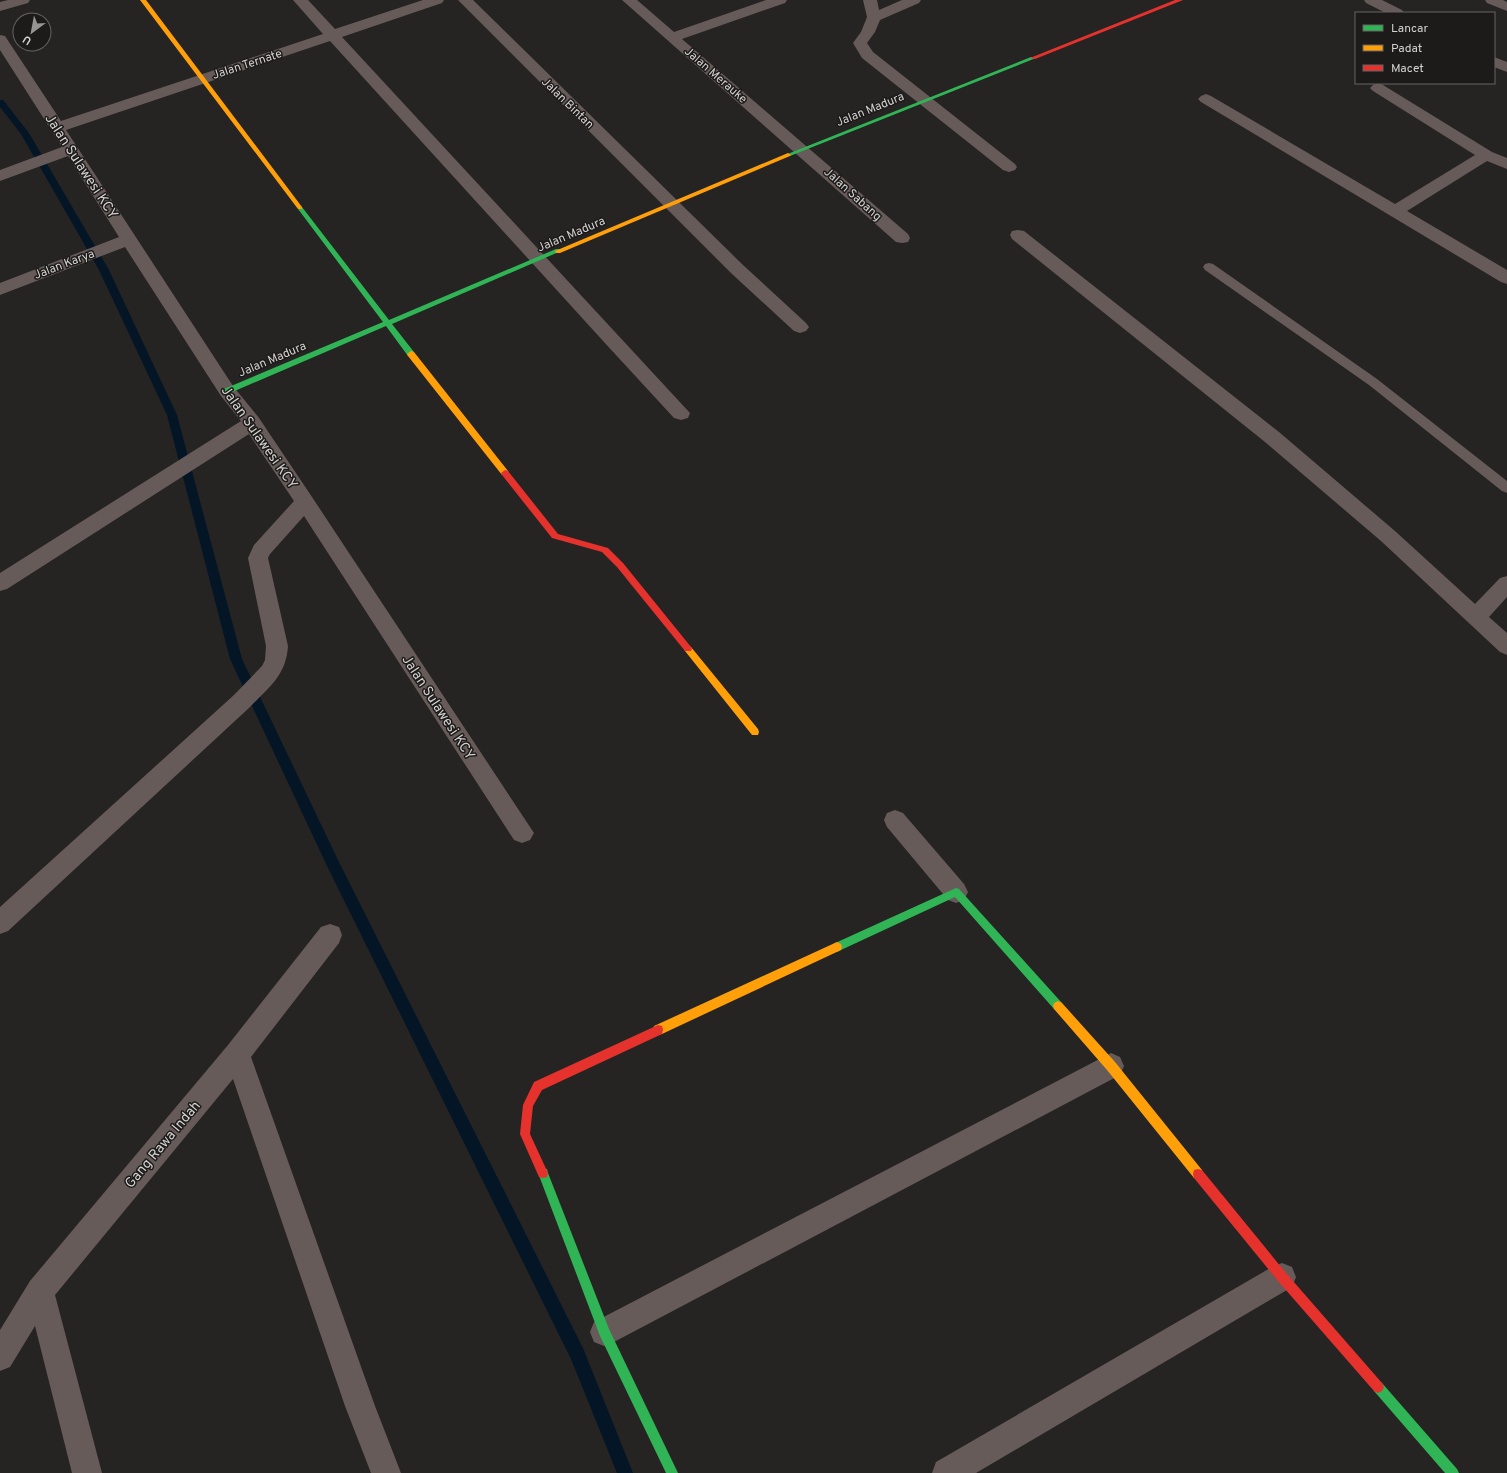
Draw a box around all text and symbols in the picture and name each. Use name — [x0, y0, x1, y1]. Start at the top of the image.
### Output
north arrow — [12, 12, 52, 52]
legend — [1355, 12, 1495, 84]
text: Lancar — [1391, 21, 1428, 37]
text: U — [20, 32, 34, 48]
text: Padat — [1391, 41, 1422, 57]
street label: Jalan Merauke — [681, 44, 750, 107]
street label: Jalan Ternate — [210, 46, 284, 84]
text: Macet — [1391, 61, 1424, 77]
street label: Jalan Bintan — [538, 75, 597, 133]
street label: Jalan Madura — [834, 89, 907, 131]
street label: Jalan Sulawesi KCY — [40, 111, 121, 223]
street label: Jalan Sabang — [820, 165, 885, 225]
street label: Jalan Madura — [535, 213, 608, 256]
street label: Jalan Karya — [32, 246, 97, 284]
street label: Jalan Madura — [236, 338, 309, 381]
street label: Jalan Sulawesi KCY — [217, 383, 301, 493]
street label: Jalan Sulawesi KCY — [397, 652, 478, 764]
street label: Gang Rawa Indah — [122, 1098, 205, 1192]

